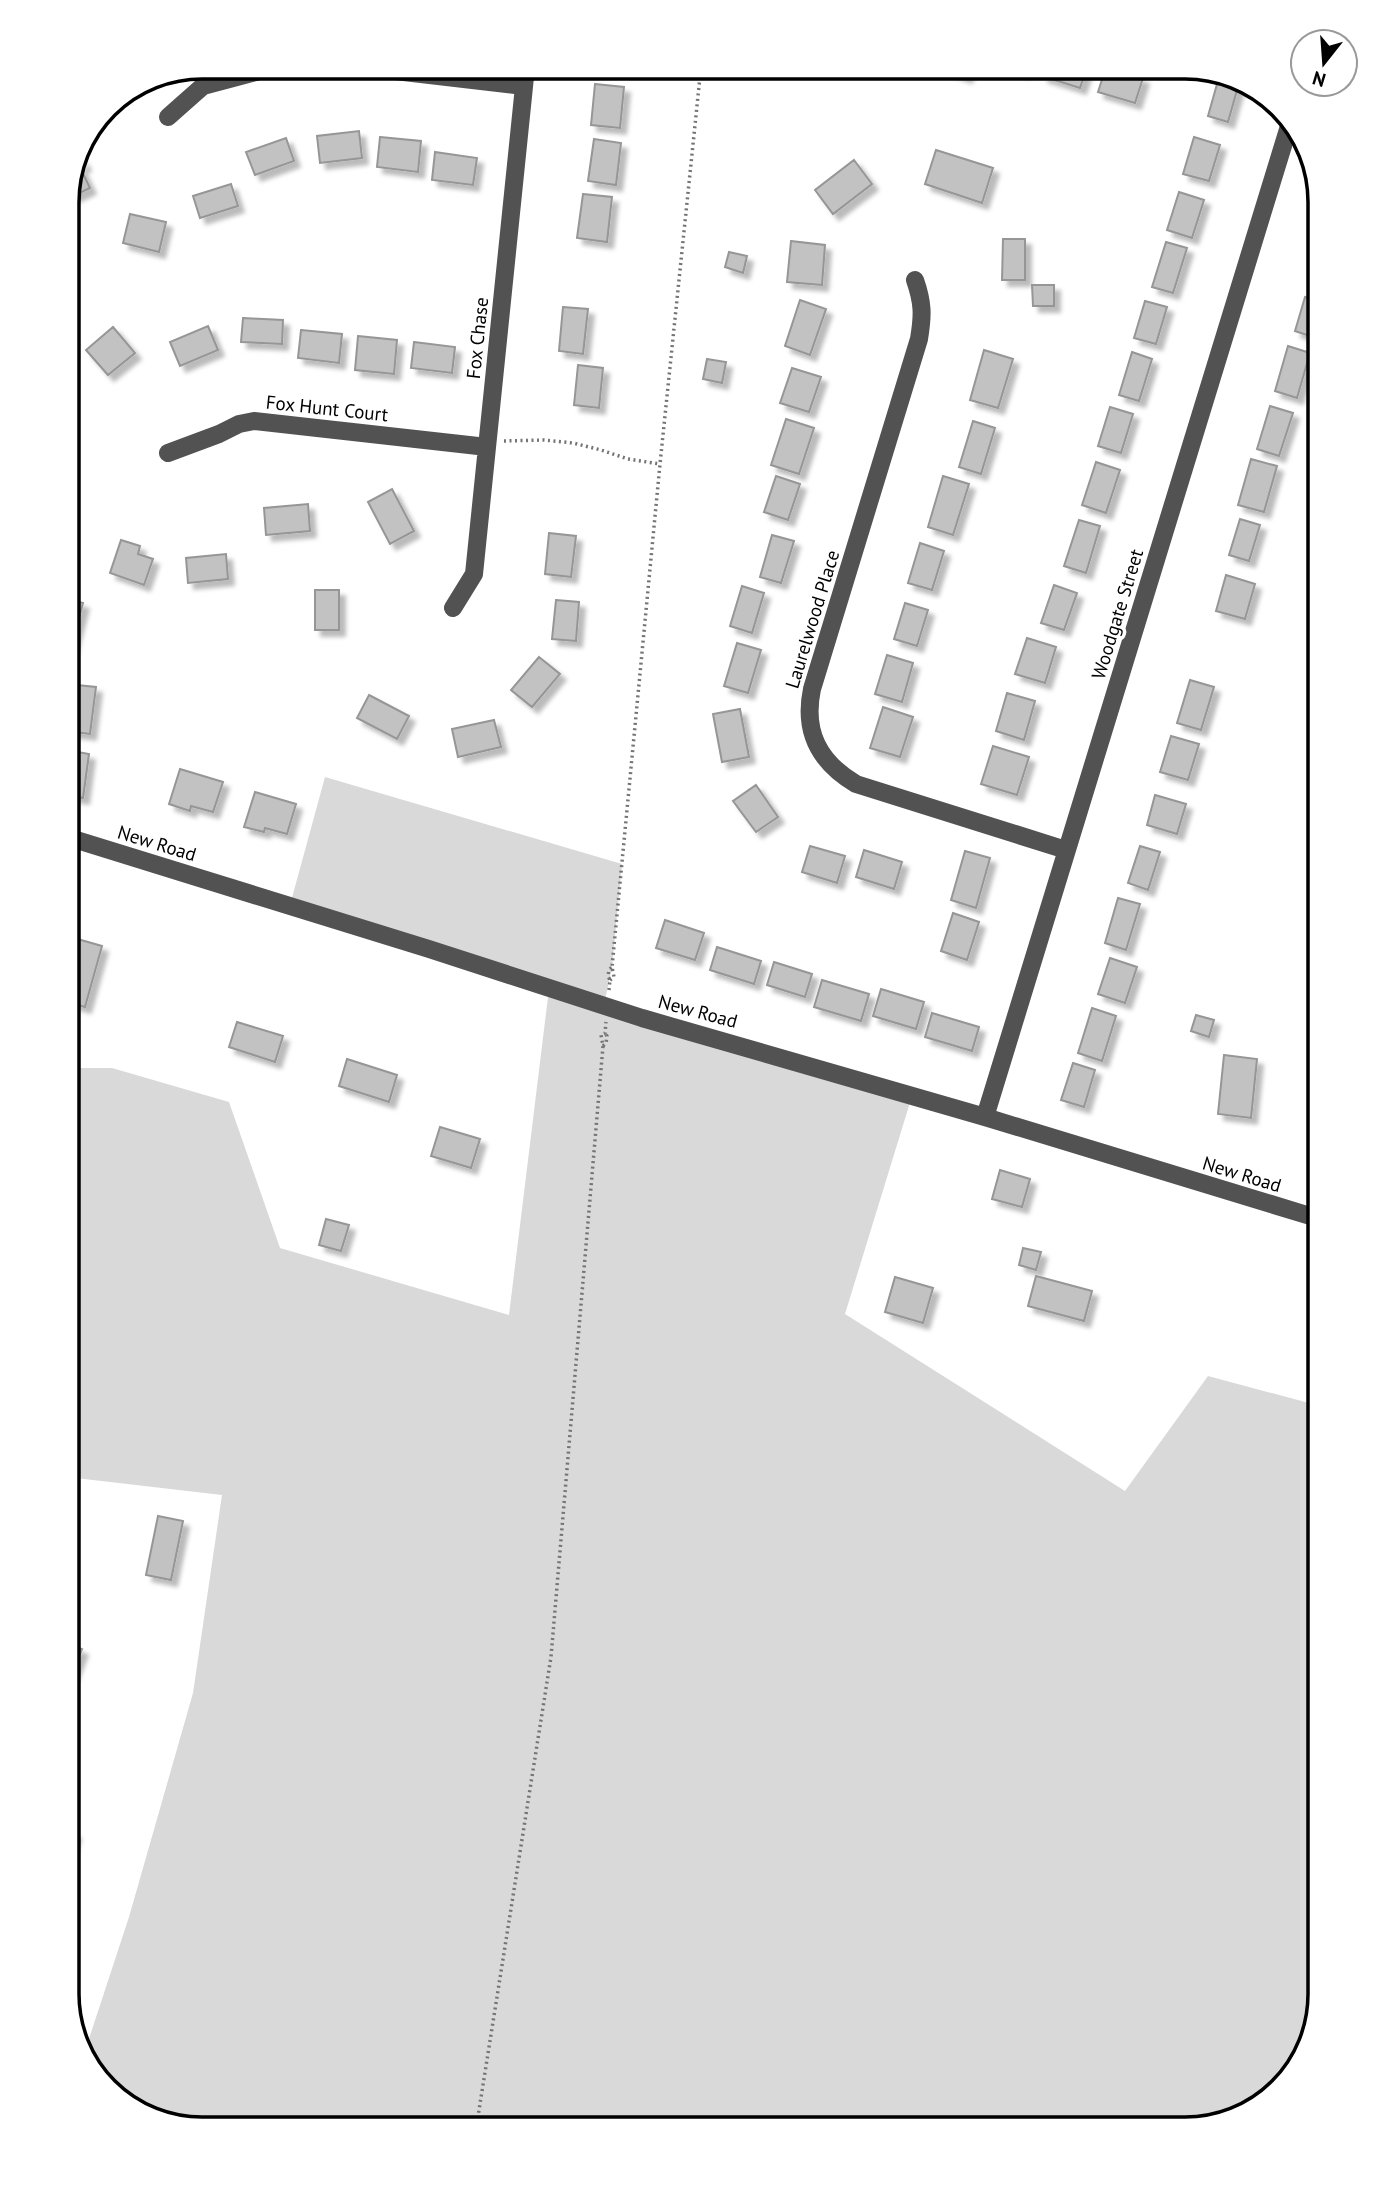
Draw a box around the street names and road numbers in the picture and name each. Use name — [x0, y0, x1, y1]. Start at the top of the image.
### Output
street label: Fox Chase — [461, 296, 493, 380]
street label: Fox Hunt Court — [265, 390, 390, 426]
street label: Woodgate Street — [1086, 546, 1148, 682]
street label: Laurelwood Place — [780, 547, 844, 691]
street label: New Road — [115, 820, 199, 866]
street label: New Road — [656, 989, 740, 1033]
street label: New Road — [1200, 1151, 1284, 1197]

